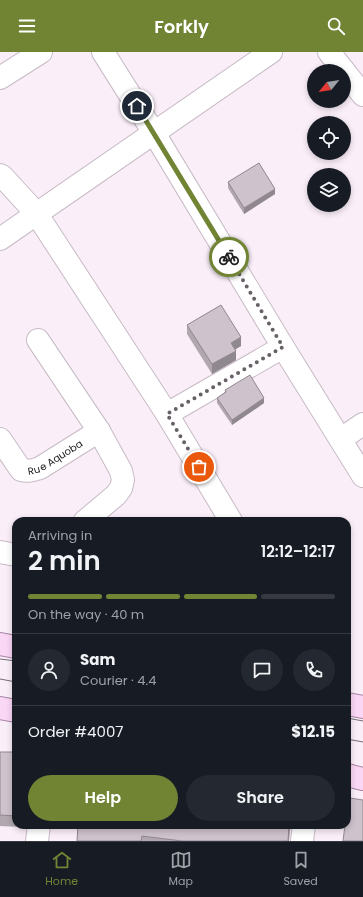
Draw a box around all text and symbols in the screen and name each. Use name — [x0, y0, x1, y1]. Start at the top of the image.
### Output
text: Forkly — [154, 14, 209, 39]
icon: menu — [16, 15, 38, 37]
icon: search — [325, 15, 347, 37]
north arrow — [307, 64, 351, 108]
map controls — [307, 64, 351, 212]
pin — [120, 89, 154, 123]
icon: home — [126, 95, 148, 117]
button: locate — [307, 116, 351, 160]
button: layers — [307, 168, 351, 212]
courier — [209, 237, 249, 277]
icon: bike — [218, 246, 240, 268]
street label: Rue Aquoba — [27, 436, 85, 478]
pin — [182, 450, 216, 484]
icon: bag — [188, 456, 210, 478]
text: Arriving in — [28, 526, 92, 545]
text: 12:12–12:17 — [261, 541, 335, 562]
text: 2 min — [28, 543, 101, 579]
text: On the way · 40 m — [28, 605, 144, 624]
button: person — [28, 649, 70, 691]
text: Sam — [80, 649, 115, 670]
button: chat — [241, 649, 283, 691]
button: phone — [293, 649, 335, 691]
text: Courier · 4.4 — [80, 671, 156, 690]
text: Order #4007 — [28, 721, 124, 742]
text: $12.15 — [291, 721, 335, 742]
button: Help — [28, 775, 178, 821]
button: Share — [186, 775, 335, 821]
tab: Home — [45, 849, 78, 890]
tab: Map — [169, 849, 193, 890]
tab: Saved — [283, 849, 318, 890]

